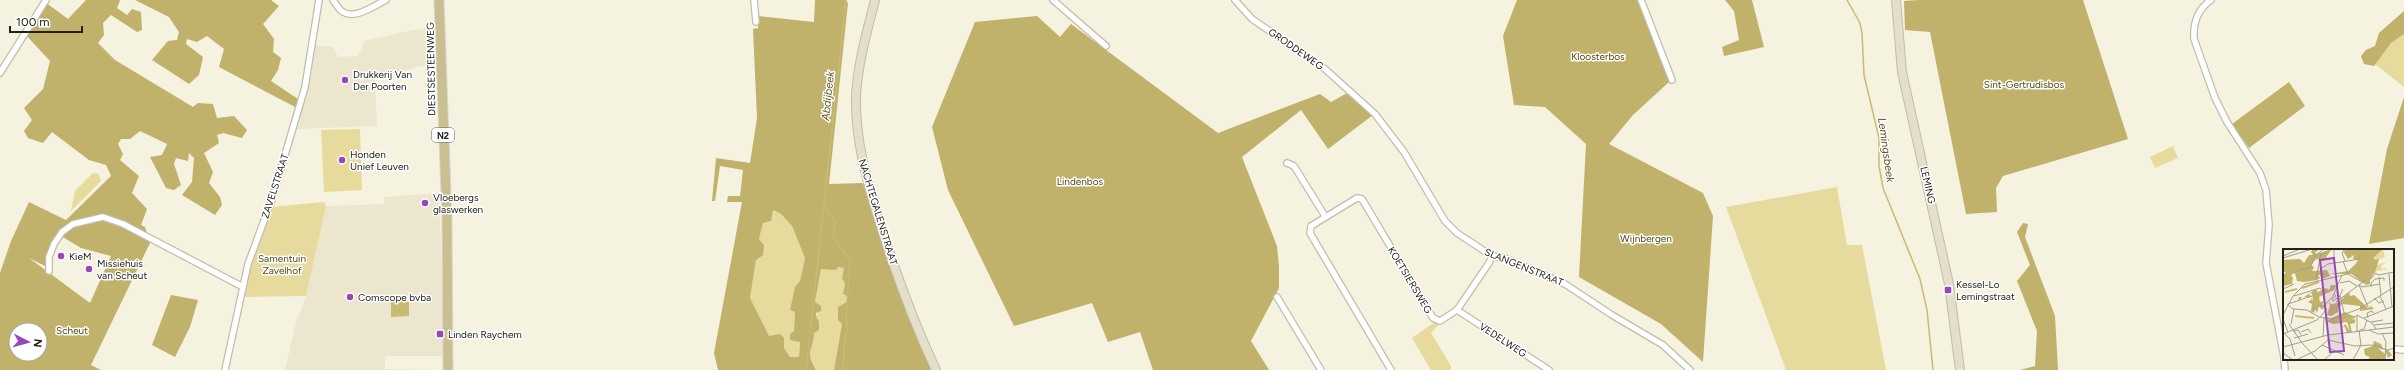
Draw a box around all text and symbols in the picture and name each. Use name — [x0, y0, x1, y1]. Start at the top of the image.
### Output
scale bar — [10, 8, 82, 34]
text: 100 m — [16, 15, 50, 29]
street label: DIESTSESTEENWEG — [424, 22, 438, 116]
street label: GRODDEWEG — [1266, 25, 1326, 73]
park label: Kloosterbos — [1571, 50, 1625, 63]
place label: Drukkerij Van Der Poorten — [353, 68, 412, 93]
water label: Abdijbeek — [819, 70, 837, 122]
marker: Drukkerij Van Der Poorten — [340, 75, 350, 85]
park label: Sint-Gertrudisbos — [1984, 78, 2064, 91]
water label: Lemingsbeek — [1875, 117, 1897, 184]
road number: N2 — [432, 128, 454, 142]
place label: Honden Unief Leuven — [350, 148, 409, 173]
street label: ZAVELSTRAAT — [258, 151, 292, 220]
marker: Honden Unief Leuven — [337, 155, 347, 165]
street label: NACHTEGALENSTRAAT — [856, 157, 901, 267]
street label: LEMING — [1917, 165, 1939, 205]
park label: Lindenbos — [1057, 175, 1103, 188]
place label: Vloebergs glaswerken — [433, 191, 484, 216]
marker: Vloebergs glaswerken — [420, 198, 430, 208]
park label: Wijnbergen — [1620, 232, 1672, 245]
street label: KOETSIERSWEG — [1385, 244, 1435, 316]
street label: SLANGENSTRAAT — [1483, 245, 1566, 289]
inset map — [2283, 249, 2394, 360]
place label: KieM — [69, 250, 91, 263]
marker: KieM — [56, 251, 66, 261]
park label: Samentuin Zavelhof — [258, 252, 306, 277]
place label: Missiehuis van Scheut — [97, 257, 147, 282]
marker: Missiehuis van Scheut — [84, 264, 94, 274]
place label: Kessel-Lo Lemingstraat — [1956, 278, 2015, 303]
marker: Kessel-Lo Lemingstraat — [1943, 285, 1953, 295]
place label: Comscope bvba — [358, 291, 431, 304]
marker: Comscope bvba — [345, 292, 355, 302]
street label: VEDELWEG — [1477, 320, 1530, 360]
north arrow — [8, 322, 48, 362]
park label: Scheut — [56, 324, 88, 337]
place label: Linden Raychem — [448, 328, 522, 341]
marker: Linden Raychem — [435, 329, 445, 339]
text: N — [31, 338, 44, 348]

